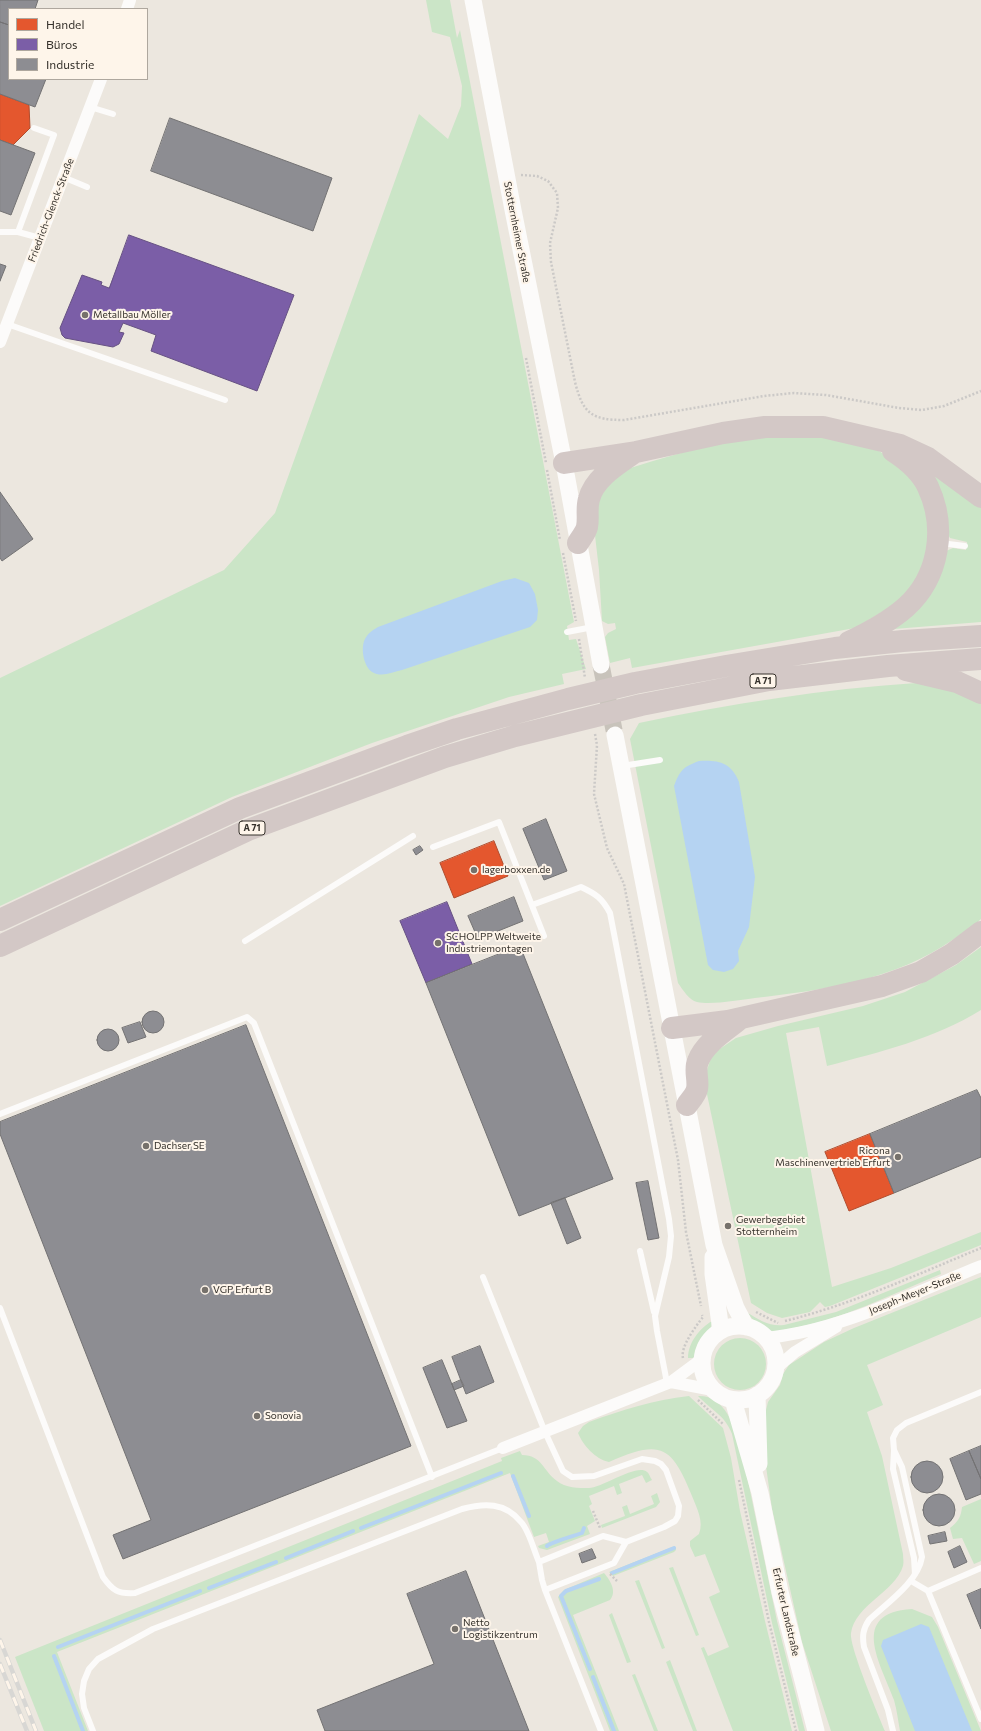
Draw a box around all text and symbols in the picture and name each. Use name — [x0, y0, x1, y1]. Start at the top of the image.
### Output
legend — [8, 8, 148, 80]
text: Handel — [46, 17, 84, 31]
text: Büros — [46, 37, 78, 51]
text: Industrie — [46, 57, 94, 71]
street label: Friedrich-Glenck-Straße — [26, 156, 76, 264]
street label: Stotternheimer Straße — [501, 180, 533, 284]
place label: Metallbau Möller — [93, 309, 171, 321]
marker: Metallbau Möller — [80, 310, 90, 320]
road number: A 71 — [750, 674, 776, 688]
road number: A 71 — [239, 821, 265, 835]
place label: lagerboxxen.de — [482, 864, 551, 876]
marker: lagerboxxen.de — [469, 865, 479, 875]
place label: SCHOLPP Weltweite Industriemontagen — [446, 931, 541, 954]
marker: SCHOLPP Weltweite Industriemontagen — [433, 938, 443, 948]
place label: Dachser SE — [154, 1140, 205, 1152]
marker: Dachser SE — [141, 1141, 151, 1151]
place label: Ricona Maschinenvertrieb Erfurt — [775, 1145, 890, 1168]
marker: Ricona Maschinenvertrieb Erfurt — [893, 1152, 903, 1162]
place label: Gewerbegebiet Stotternheim — [736, 1214, 805, 1238]
marker: Gewerbegebiet Stotternheim — [723, 1221, 733, 1231]
street label: Joseph-Meyer-Straße — [867, 1269, 963, 1317]
place label: VGP Erfurt B — [213, 1284, 271, 1296]
marker: VGP Erfurt B — [200, 1285, 210, 1295]
place label: Sonovia — [265, 1410, 301, 1422]
marker: Sonovia — [252, 1411, 262, 1421]
street label: Erfurter Landstraße — [770, 1567, 802, 1657]
place label: Netto Logistikzentrum — [463, 1617, 538, 1640]
marker: Netto Logistikzentrum — [450, 1624, 460, 1634]

